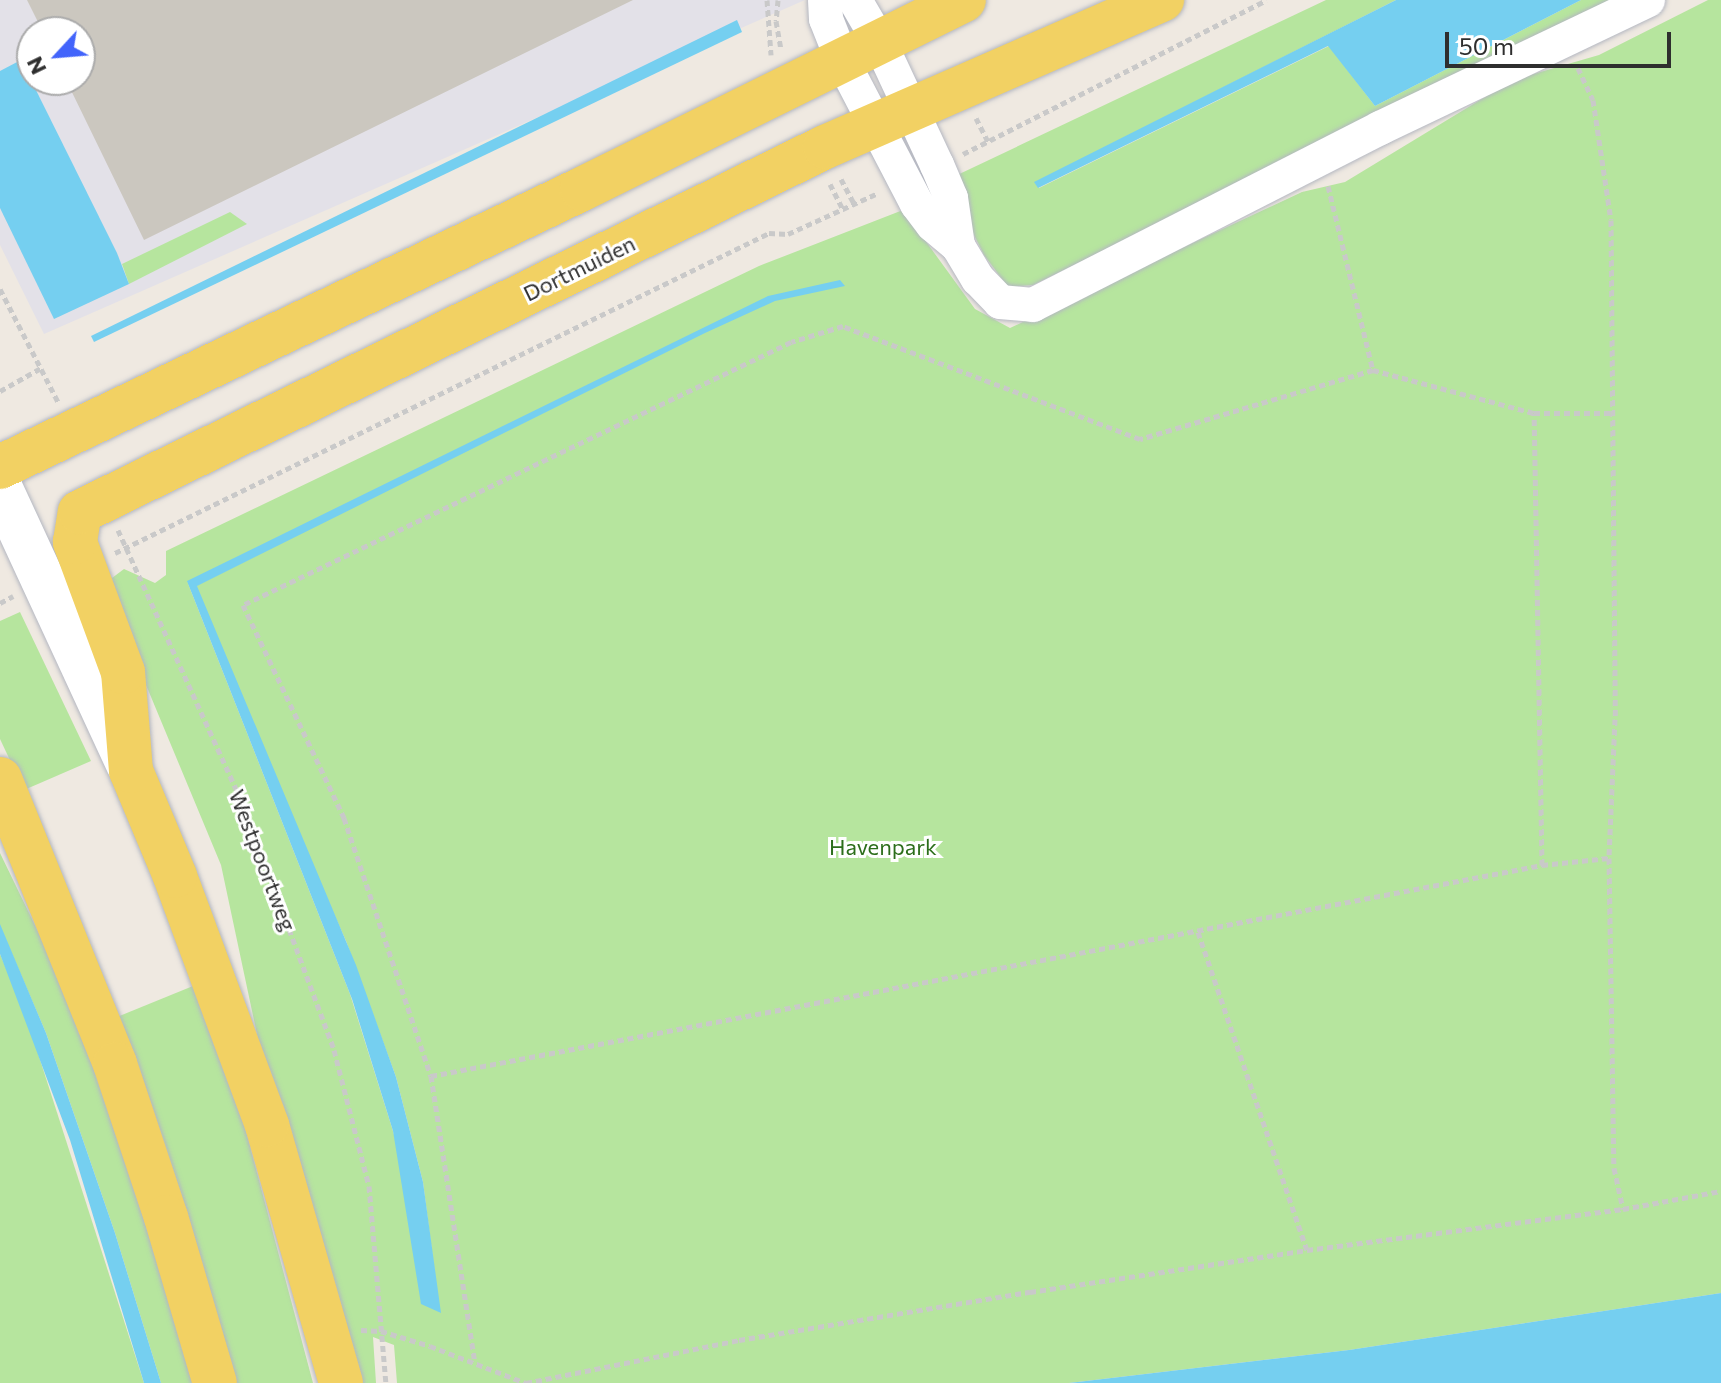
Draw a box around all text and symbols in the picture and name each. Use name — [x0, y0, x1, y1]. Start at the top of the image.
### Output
north arrow — [16, 16, 96, 96]
scale bar — [1449, 16, 1675, 66]
text: 50 m — [1459, 31, 1514, 60]
text: N — [20, 53, 52, 79]
street label: Dortmuiden — [519, 230, 639, 306]
street label: Westpoortweg — [224, 786, 302, 934]
park label: Havenpark — [829, 834, 937, 860]

